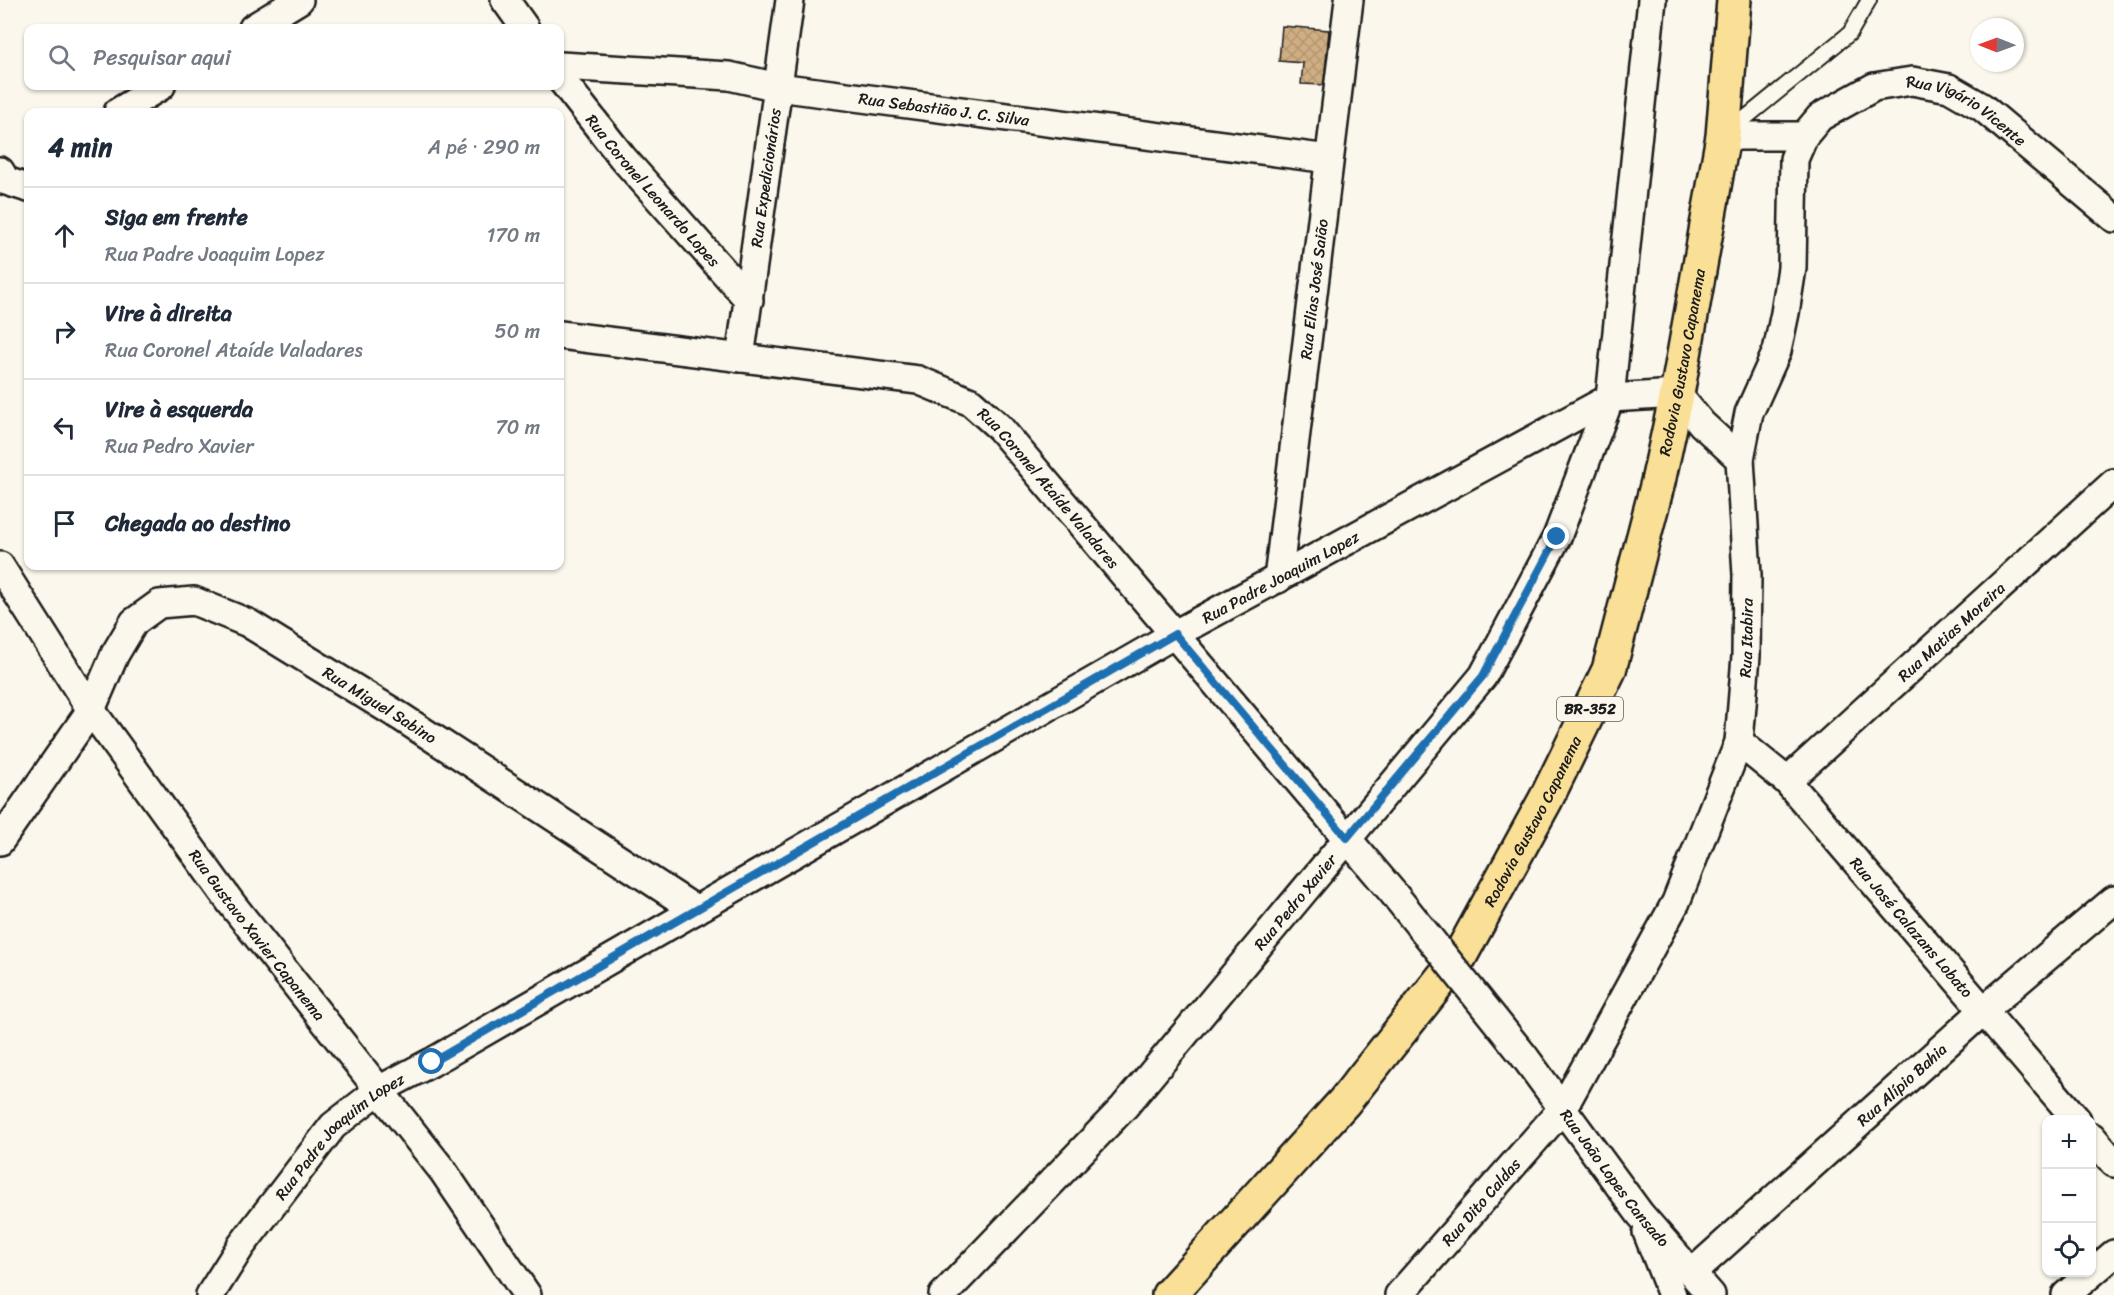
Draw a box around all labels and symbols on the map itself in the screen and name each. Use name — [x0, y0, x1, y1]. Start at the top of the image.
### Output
north arrow — [1970, 18, 2024, 72]
street label: Rua Vigário Vicente — [1904, 67, 2033, 154]
street label: Rua Sebastião J. C. Silva — [857, 84, 1032, 135]
street label: Rua Expedicionários — [742, 106, 790, 249]
street label: Rua Coronel Leonardo Lopes — [578, 107, 728, 275]
street label: Rua Elias José Saião — [1291, 217, 1337, 361]
street label: Rodovia Gustavo Capanema — [1650, 265, 1714, 459]
street label: Rua Coronel Ataíde Valadares — [970, 400, 1127, 576]
street label: Rua Padre Joaquim Lopez — [1196, 522, 1365, 632]
route end — [1543, 523, 1569, 549]
street label: Rua Matias Moreira — [1891, 575, 2012, 689]
street label: Rua Itabira — [1730, 597, 1762, 679]
street label: Rua Miguel Sabino — [317, 658, 443, 752]
road number: BR-352 — [1557, 697, 1623, 721]
street label: Rodovia Gustavo Capanema — [1476, 730, 1590, 912]
street label: Rua Gustavo Xavier Capanema — [181, 843, 333, 1027]
street label: Rua Pedro Xavier — [1246, 846, 1345, 957]
street label: Rua José Calazans Lobato — [1842, 850, 1981, 1005]
street label: Rua Alípio Bahia — [1850, 1036, 1954, 1134]
route start — [418, 1048, 444, 1074]
street label: Rua Padre Joaquim Lopez — [267, 1065, 411, 1207]
street label: Rua João Lopes Cansado — [1552, 1102, 1677, 1254]
street label: Rua Dito Caldas — [1434, 1151, 1529, 1253]

